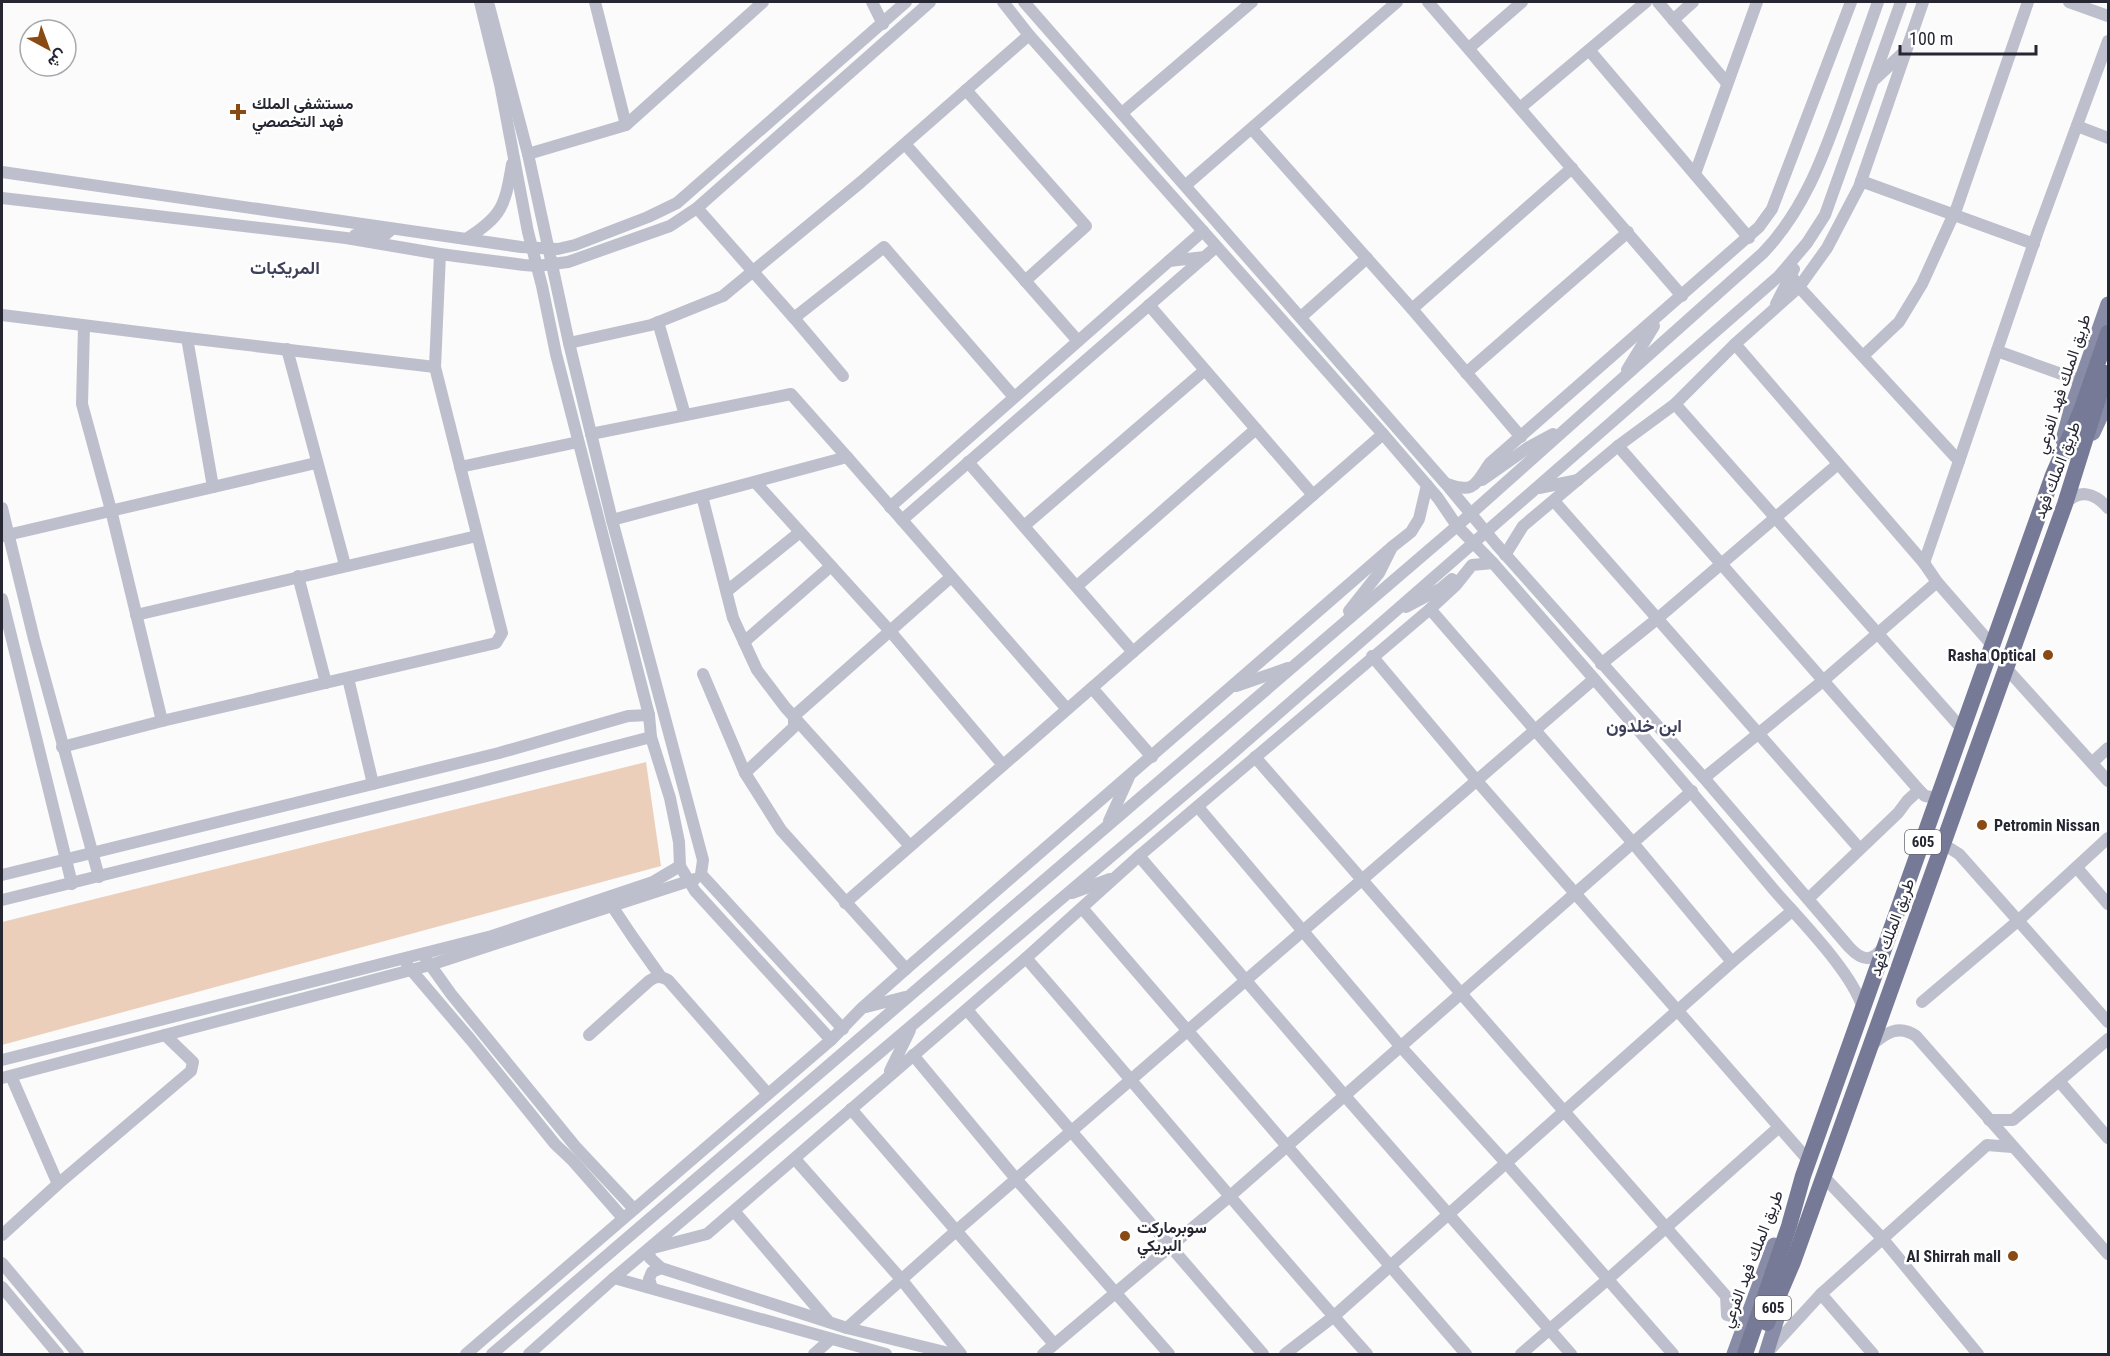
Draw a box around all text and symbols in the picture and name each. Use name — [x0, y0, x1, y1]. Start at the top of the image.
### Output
north arrow — [18, 18, 78, 78]
scale bar — [1900, 18, 2036, 56]
text: 100 m — [1909, 28, 1953, 49]
text: ش — [44, 45, 71, 72]
place label: مستشفى الملك فهد التخصصي — [252, 94, 354, 135]
marker: مستشفى الملك فهد التخصصي — [229, 103, 247, 121]
district label: المريكبات — [250, 257, 320, 279]
street label: طريق الملك فهد الفرعي — [2031, 312, 2098, 458]
street label: طريق الملك فهد — [2030, 419, 2085, 521]
place label: Rasha Optical — [1948, 646, 2036, 665]
marker: Rasha Optical — [2041, 648, 2055, 662]
district label: ابن خلدون — [1606, 715, 1682, 737]
place label: Petromin Nissan — [1994, 816, 2100, 835]
marker: Petromin Nissan — [1975, 818, 1989, 832]
road number: 605 — [1905, 830, 1941, 854]
street label: طريق الملك فهد — [1866, 876, 1919, 979]
street label: طريق الملك فهد الفرعي — [1717, 1188, 1791, 1332]
place label: سوبرماركت البريكي — [1137, 1218, 1207, 1259]
marker: سوبرماركت البريكي — [1118, 1229, 1132, 1243]
place label: Al Shirrah mall — [1906, 1247, 2001, 1266]
marker: Al Shirrah mall — [2006, 1249, 2020, 1263]
road number: 605 — [1755, 1296, 1791, 1320]

